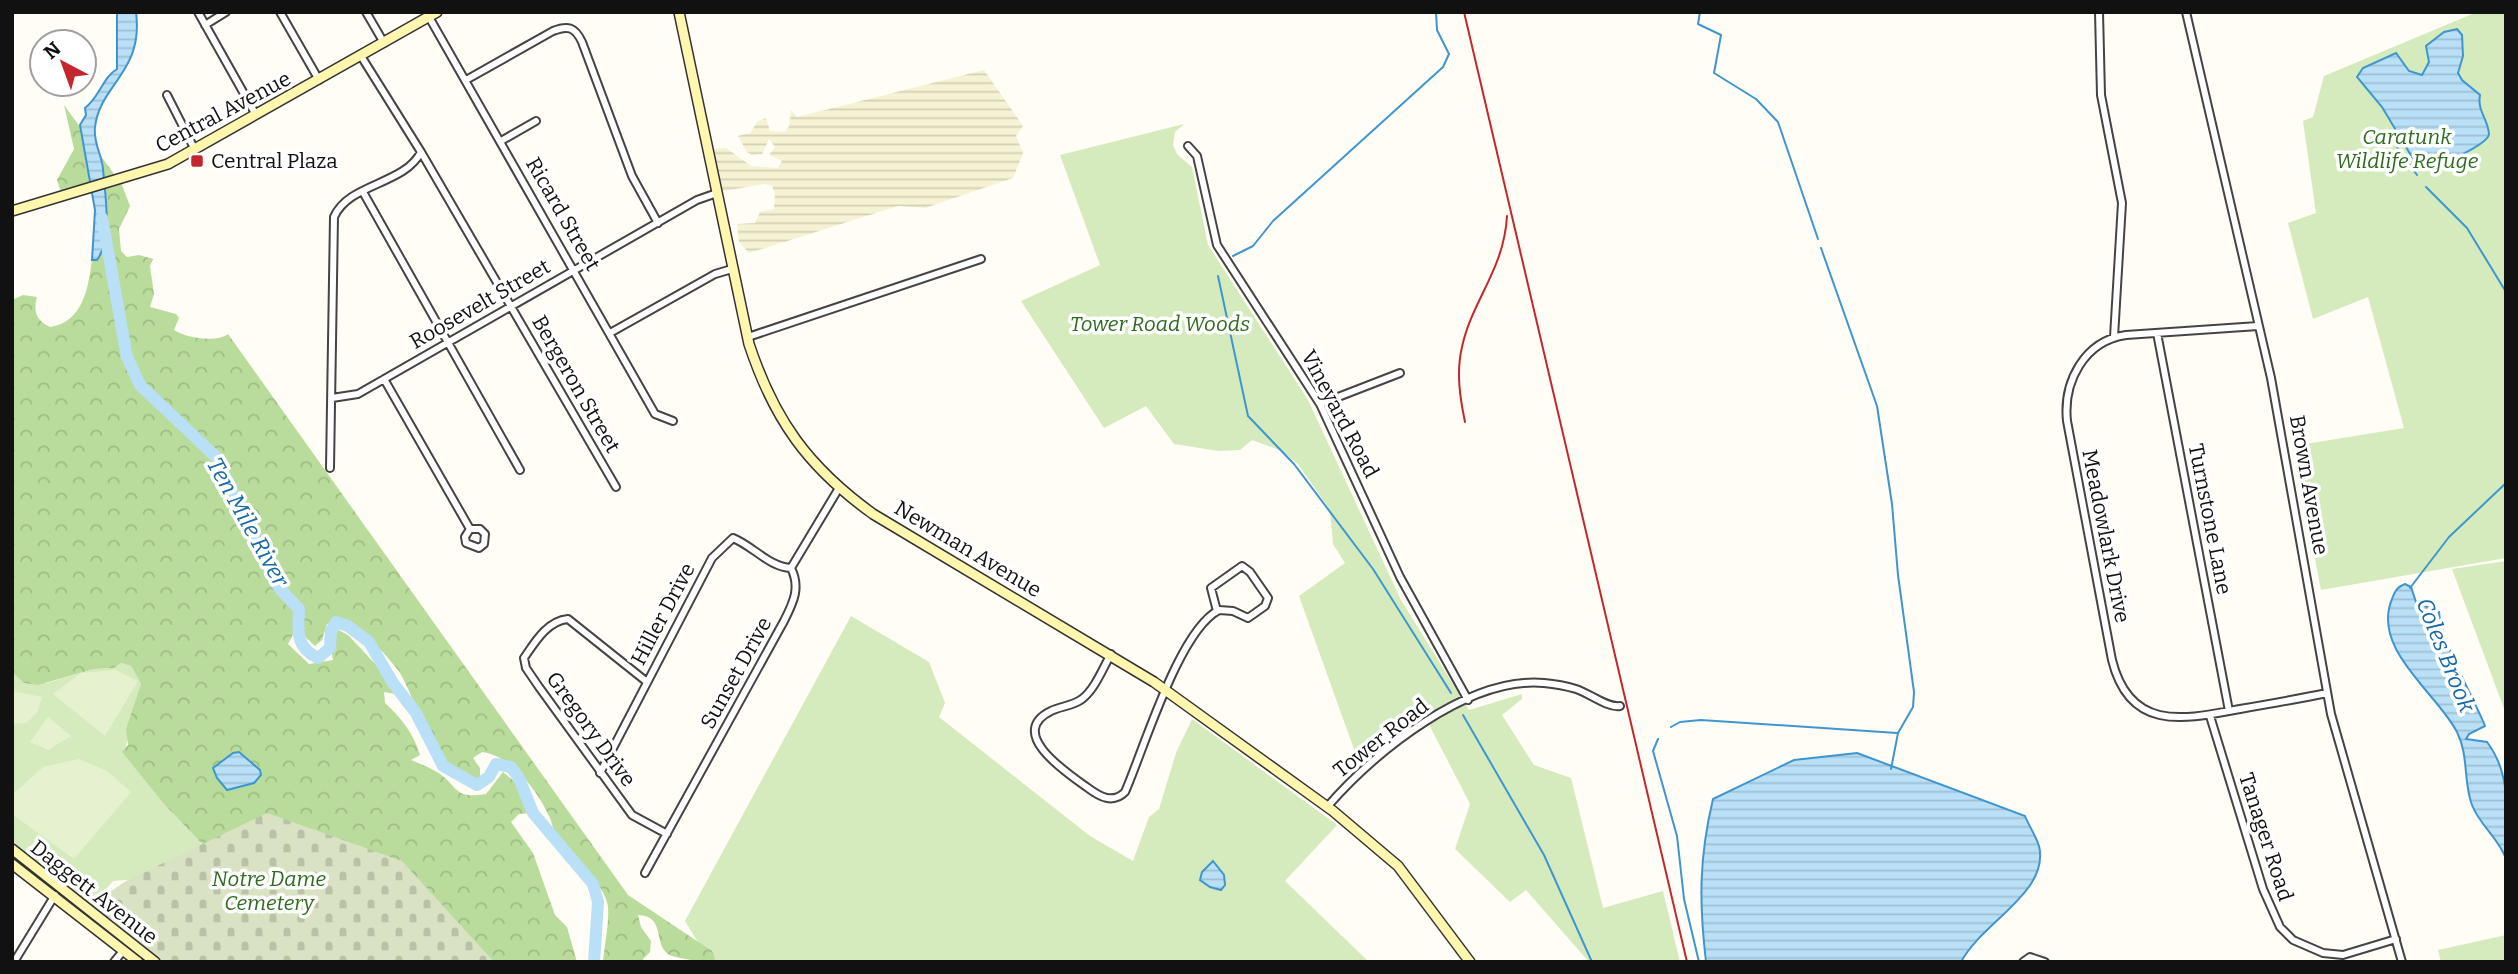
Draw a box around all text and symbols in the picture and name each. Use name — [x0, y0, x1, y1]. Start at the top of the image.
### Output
north arrow — [28, 28, 98, 98]
text: N — [39, 37, 66, 64]
street label: Central Avenue — [151, 65, 295, 159]
park label: Caratunk Wildlife Refuge — [2336, 124, 2479, 174]
place label: Central Plaza — [211, 148, 338, 174]
marker: Central Plaza — [189, 153, 205, 169]
street label: Ricard Street — [520, 153, 606, 276]
street label: Roosevelt Street — [405, 253, 555, 355]
street label: Bergeron Street — [526, 311, 626, 458]
park label: Tower Road Woods — [1070, 311, 1250, 337]
street label: Vineyard Road — [1295, 346, 1385, 482]
street label: Brown Avenue — [2284, 413, 2334, 557]
street label: Turnstone Lane — [2183, 441, 2237, 597]
street label: Meadowlark Drive — [2076, 447, 2136, 625]
water label: Ten Mile River — [201, 453, 296, 593]
street label: Newman Avenue — [890, 495, 1046, 603]
street label: Hiller Drive — [625, 559, 701, 669]
water label: Coles Brook — [2410, 594, 2482, 717]
street label: Sunset Drive — [695, 613, 777, 733]
street label: Gregory Drive — [541, 666, 641, 792]
street label: Tower Road — [1328, 693, 1434, 783]
street label: Tanager Road — [2233, 770, 2299, 904]
street label: Daggett Avenue — [25, 834, 163, 950]
park label: Notre Dame Cemetery — [212, 866, 327, 916]

